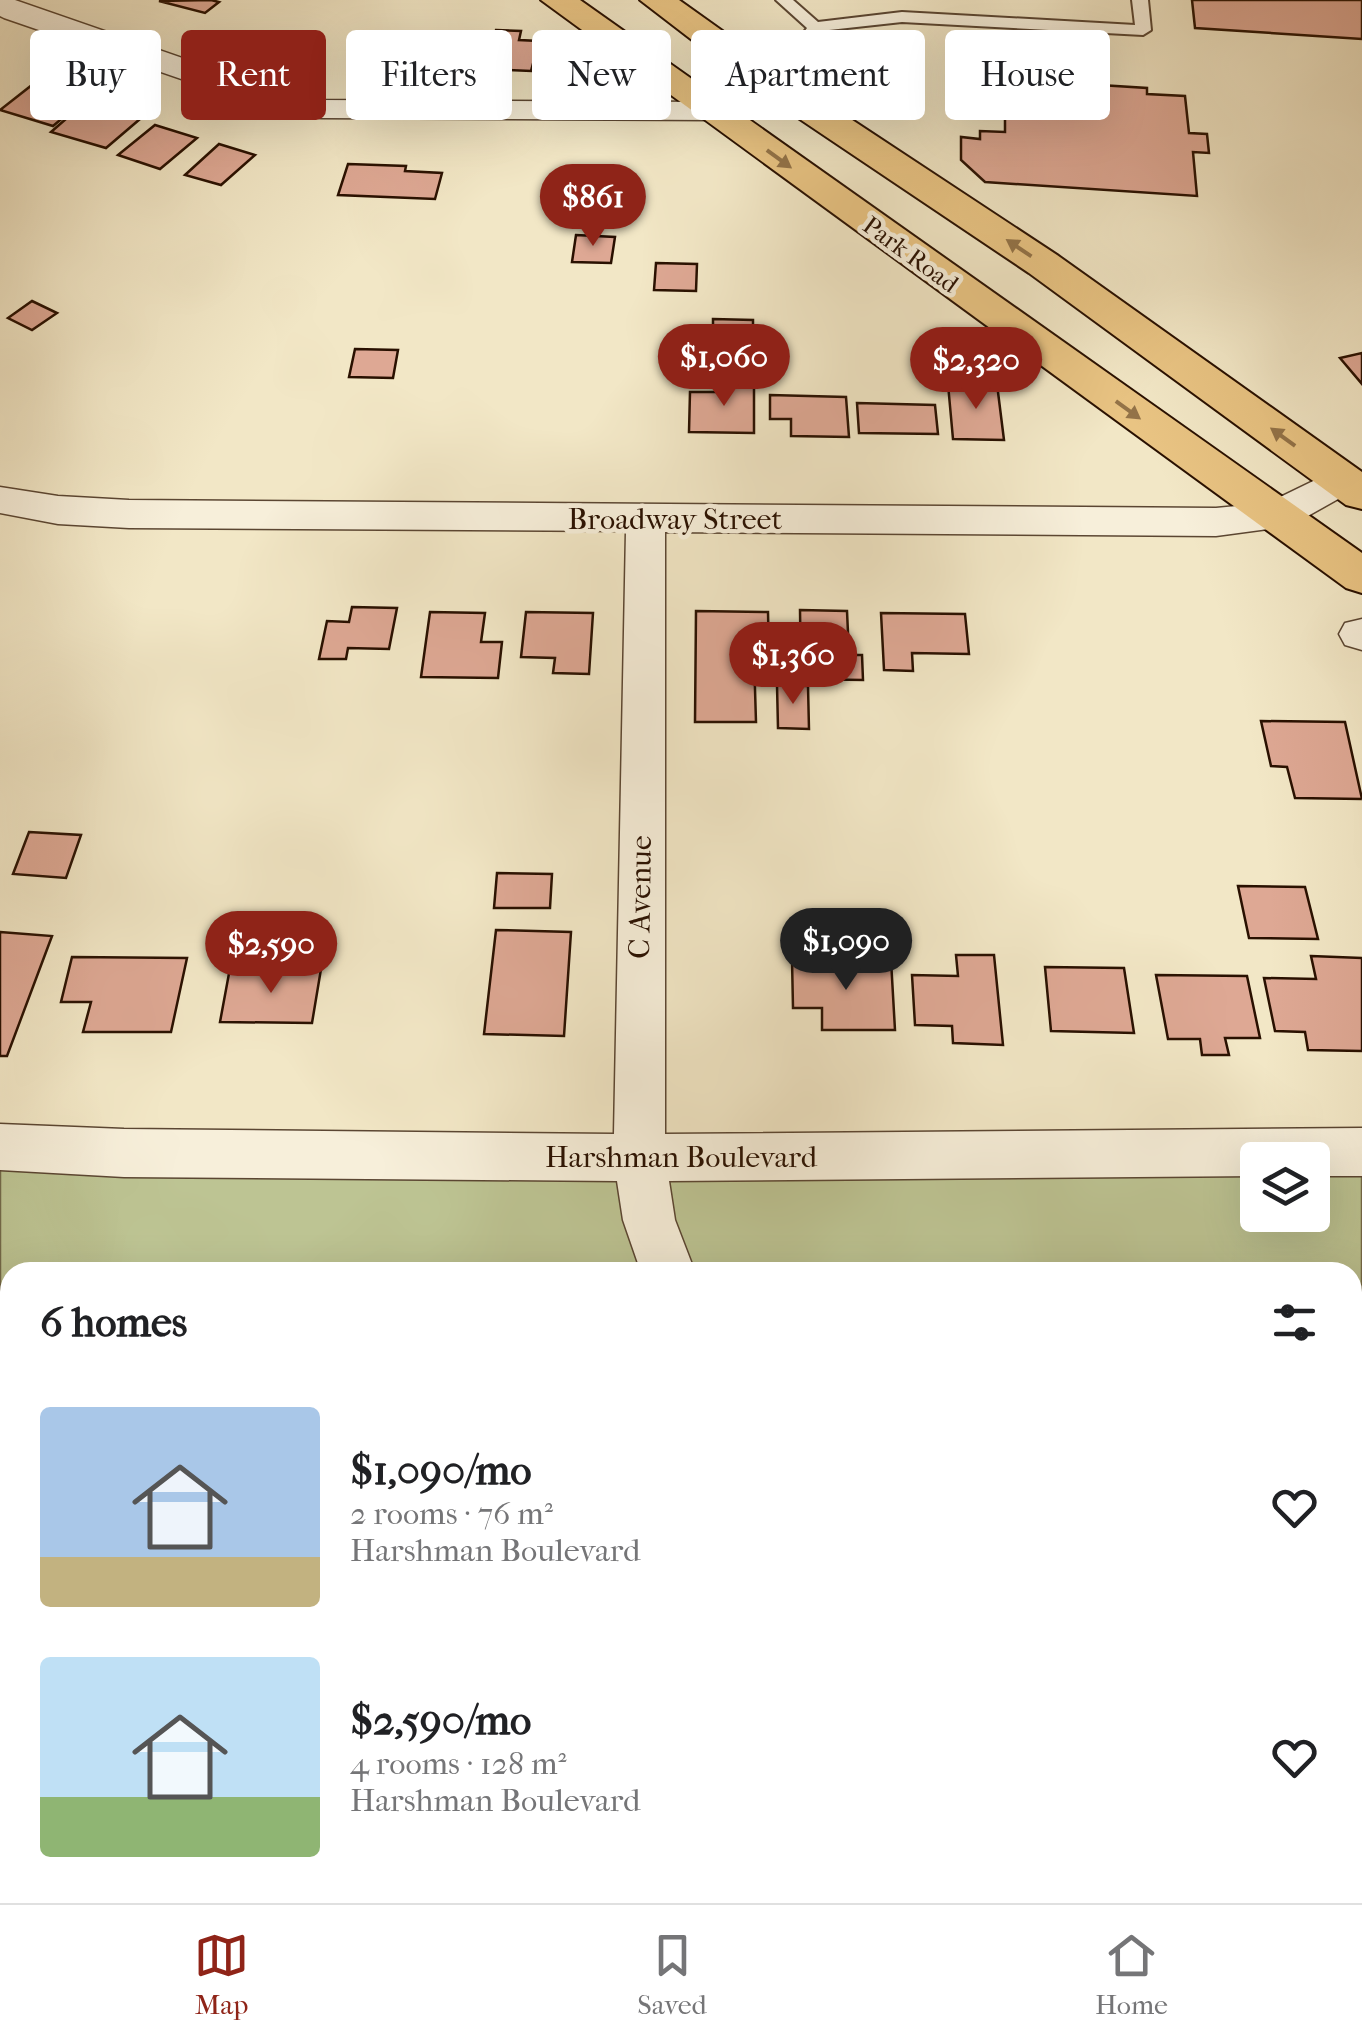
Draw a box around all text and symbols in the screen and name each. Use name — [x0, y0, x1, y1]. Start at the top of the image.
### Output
chip: Buy — [30, 30, 161, 120]
chip: Rent — [181, 30, 326, 120]
chip: Filters — [346, 30, 512, 120]
chip: New — [532, 30, 671, 120]
chip: Apartment — [691, 30, 925, 120]
chip: House — [945, 30, 1110, 120]
one-way arrow — [766, 149, 792, 168]
pin: $861 — [534, 164, 652, 249]
text: $861 — [562, 178, 624, 215]
street label: Park Road — [857, 210, 964, 299]
one-way arrow — [1005, 239, 1032, 258]
pin: $1,060 — [643, 324, 805, 409]
pin: $2,320 — [895, 327, 1057, 412]
text: $1,060 — [680, 338, 768, 375]
text: $2,320 — [932, 341, 1020, 378]
one-way arrow — [1115, 400, 1142, 419]
one-way arrow — [1270, 428, 1296, 448]
street label: Broadway Street — [568, 502, 782, 537]
pin: $1,360 — [712, 622, 874, 707]
text: $1,360 — [751, 636, 835, 673]
street label: C Avenue — [622, 835, 659, 959]
pin: $1,090 — [765, 908, 927, 993]
pin: $2,590 — [190, 911, 352, 996]
text: $1,090 — [802, 922, 890, 959]
text: $2,590 — [227, 925, 315, 962]
street label: Harshman Boulevard — [545, 1140, 818, 1175]
map controls — [1240, 1142, 1330, 1232]
button: layers — [1240, 1142, 1330, 1232]
icon: filters — [1267, 1295, 1322, 1350]
text: 6 homes — [40, 1298, 187, 1347]
text: $1,090/mo — [350, 1446, 531, 1495]
icon: home — [120, 1447, 240, 1567]
icon: heart — [1267, 1480, 1322, 1535]
text: 2 rooms · 76 m² — [350, 1495, 553, 1532]
text: Harshman Boulevard — [350, 1532, 640, 1569]
text: $2,590/mo — [350, 1696, 531, 1745]
icon: home — [120, 1697, 240, 1817]
icon: heart — [1267, 1730, 1322, 1785]
text: 4 rooms · 128 m² — [350, 1745, 567, 1782]
text: Harshman Boulevard — [350, 1782, 640, 1819]
tab: Map — [194, 1928, 249, 2021]
tab: Saved — [637, 1928, 707, 2021]
tab: Home — [1095, 1928, 1168, 2021]

